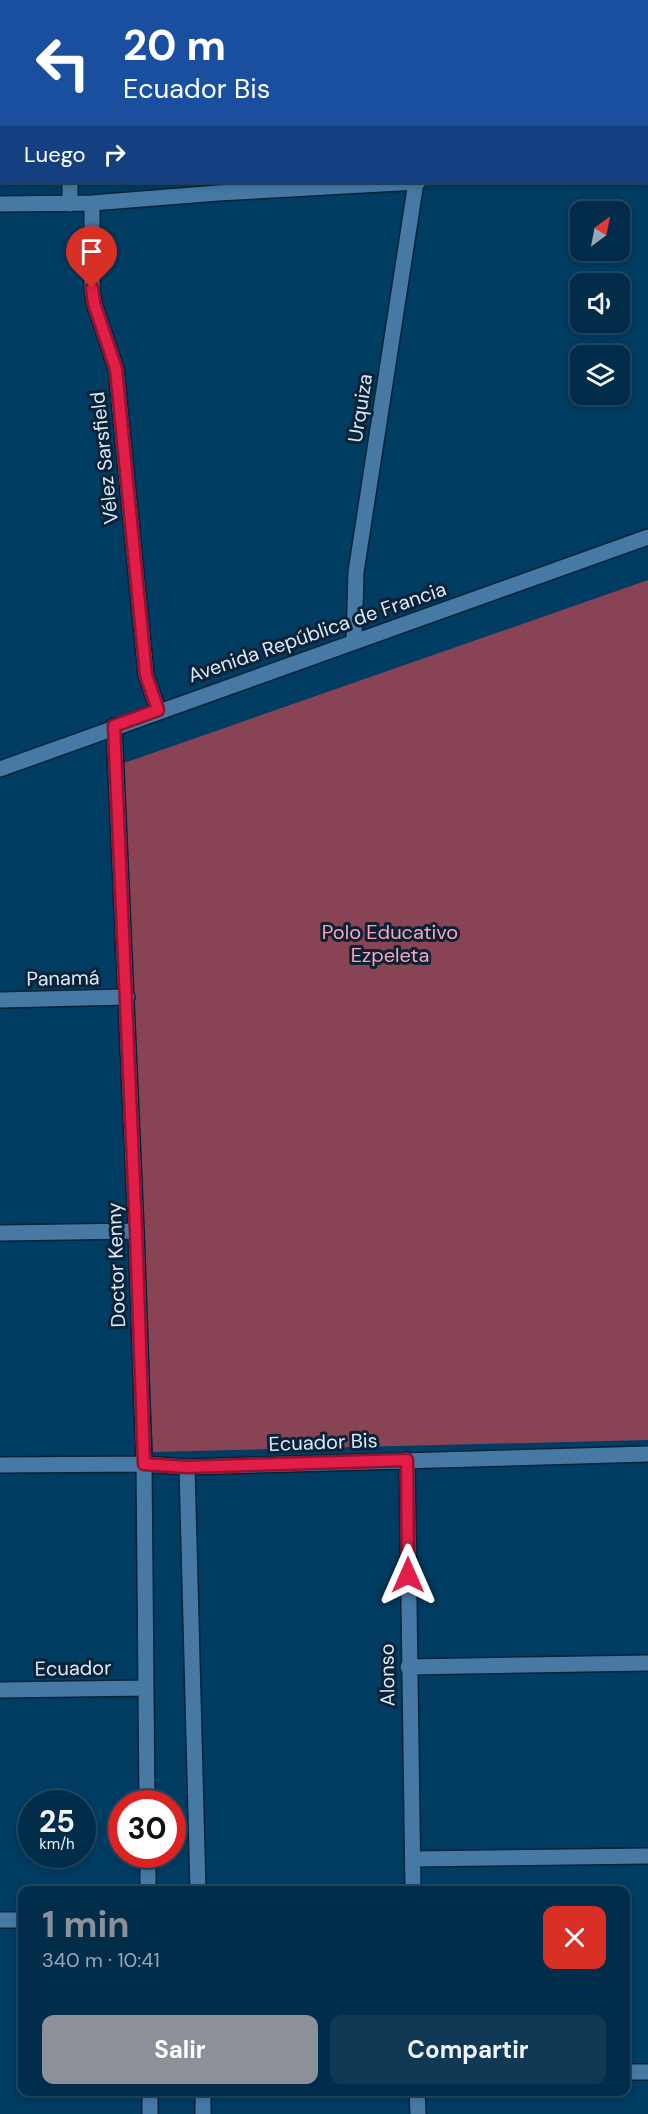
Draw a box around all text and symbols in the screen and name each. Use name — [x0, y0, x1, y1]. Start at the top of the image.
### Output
text: 20 m — [123, 18, 226, 73]
icon: left — [24, 24, 102, 102]
text: Ecuador Bis — [123, 71, 270, 106]
icon: right — [98, 138, 131, 171]
text: Luego — [24, 140, 86, 169]
north arrow — [570, 201, 630, 261]
map controls — [570, 201, 630, 405]
pin — [66, 226, 117, 288]
icon: arrive — [75, 235, 108, 268]
button: sound — [570, 273, 630, 333]
button: layers — [570, 345, 630, 405]
street label: Urquiza — [342, 372, 378, 444]
street label: Vélez Sarsfield — [84, 390, 124, 526]
street label: Avenida República de Francia — [184, 576, 450, 688]
park label: Polo Educativo Ezpeleta — [322, 919, 458, 968]
street label: Panamá — [26, 964, 100, 992]
street label: Doctor Kenny — [101, 1202, 131, 1328]
street label: Ecuador Bis — [268, 1427, 378, 1457]
position arrow — [376, 1543, 440, 1607]
street label: Alonso — [373, 1643, 401, 1707]
street label: Ecuador — [34, 1654, 112, 1682]
speed limit sign: 30 — [108, 1790, 186, 1868]
text: 25 — [39, 1802, 75, 1841]
text: km/h — [39, 1834, 75, 1854]
text: 1 min — [42, 1901, 130, 1948]
button: close — [543, 1906, 606, 1969]
text: 340 m · 10:41 — [42, 1947, 160, 1973]
button: Salir — [42, 2015, 318, 2084]
button: Compartir — [330, 2015, 606, 2084]

